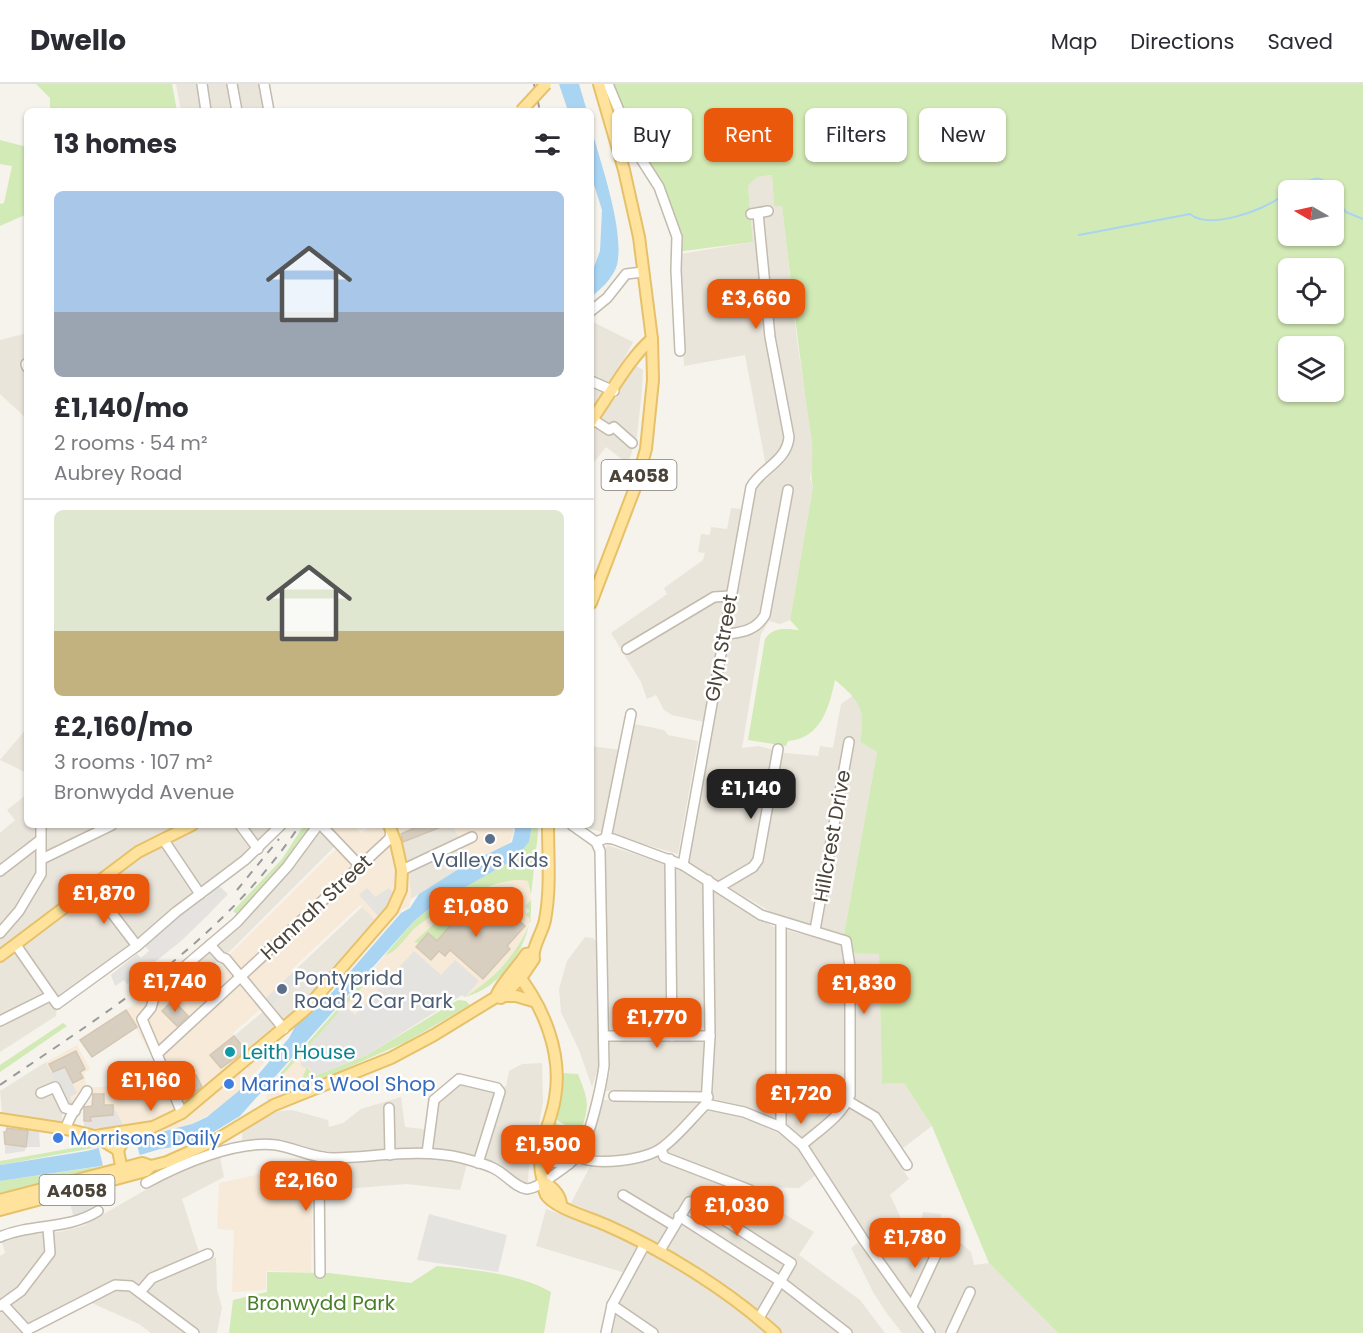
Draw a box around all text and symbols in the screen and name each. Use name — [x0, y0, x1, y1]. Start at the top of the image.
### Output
text: Dwello — [30, 21, 126, 60]
text: Map — [1051, 27, 1097, 56]
text: Directions — [1130, 27, 1234, 56]
text: Saved — [1267, 27, 1333, 56]
chip: Buy — [612, 108, 692, 162]
chip: Rent — [704, 108, 793, 162]
chip: Filters — [805, 108, 907, 162]
chip: New — [919, 108, 1006, 162]
text: 13 homes — [54, 126, 177, 162]
icon: filters — [531, 128, 564, 161]
north arrow — [1278, 180, 1344, 246]
map controls — [1278, 180, 1344, 402]
icon: home — [255, 230, 363, 338]
button: locate — [1278, 258, 1344, 324]
pin: £3,660 — [707, 279, 805, 330]
text: £3,660 — [721, 284, 791, 312]
button: layers — [1278, 336, 1344, 402]
text: £1,140/mo — [54, 390, 189, 426]
text: 2 rooms · 54 m² — [54, 429, 208, 457]
text: Aubrey Road — [54, 459, 182, 487]
road number: A4058 — [602, 460, 676, 490]
icon: home — [255, 549, 363, 657]
street label: Glyn Street — [698, 592, 744, 704]
text: £2,160/mo — [54, 709, 193, 745]
text: 3 rooms · 107 m² — [54, 748, 213, 776]
street label: Hillcrest Drive — [807, 768, 857, 904]
pin: £1,140 — [702, 769, 800, 820]
text: £1,140 — [721, 774, 781, 802]
text: Bronwydd Avenue — [54, 778, 234, 806]
marker: Valleys Kids — [483, 832, 497, 846]
place label: Valleys Kids — [431, 846, 549, 874]
street label: Hannah Street — [254, 848, 378, 966]
pin: £1,870 — [55, 874, 153, 925]
text: £1,870 — [72, 879, 136, 907]
pin: £1,080 — [427, 887, 525, 938]
text: £1,080 — [443, 892, 509, 920]
pin: £1,740 — [126, 962, 224, 1013]
place label: Pontypridd Road 2 Car Park — [294, 964, 453, 1015]
pin: £1,830 — [815, 964, 913, 1015]
text: £1,740 — [143, 967, 207, 995]
text: £1,830 — [832, 969, 896, 997]
marker: Pontypridd Road 2 Car Park — [275, 982, 289, 996]
pin: £1,770 — [608, 998, 706, 1049]
text: £1,770 — [627, 1003, 687, 1031]
place label: Leith House — [242, 1038, 356, 1066]
marker: Leith House — [223, 1045, 237, 1059]
pin: £1,160 — [102, 1061, 200, 1112]
text: £1,160 — [121, 1066, 181, 1094]
place label: Marina's Wool Shop — [241, 1070, 436, 1098]
pin: £1,720 — [752, 1074, 850, 1125]
marker: Marina's Wool Shop — [222, 1077, 236, 1091]
text: £1,720 — [770, 1079, 832, 1107]
place label: Morrisons Daily — [70, 1124, 220, 1152]
pin: £1,500 — [499, 1125, 597, 1176]
text: £1,500 — [515, 1130, 581, 1158]
marker: Morrisons Daily — [51, 1131, 65, 1145]
pin: £2,160 — [257, 1161, 355, 1212]
text: £2,160 — [274, 1166, 338, 1194]
road number: A4058 — [40, 1175, 115, 1205]
pin: £1,030 — [688, 1186, 786, 1237]
text: £1,030 — [705, 1191, 769, 1219]
pin: £1,780 — [866, 1218, 964, 1269]
text: £1,780 — [883, 1223, 947, 1251]
park label: Bronwydd Park — [247, 1289, 396, 1317]

